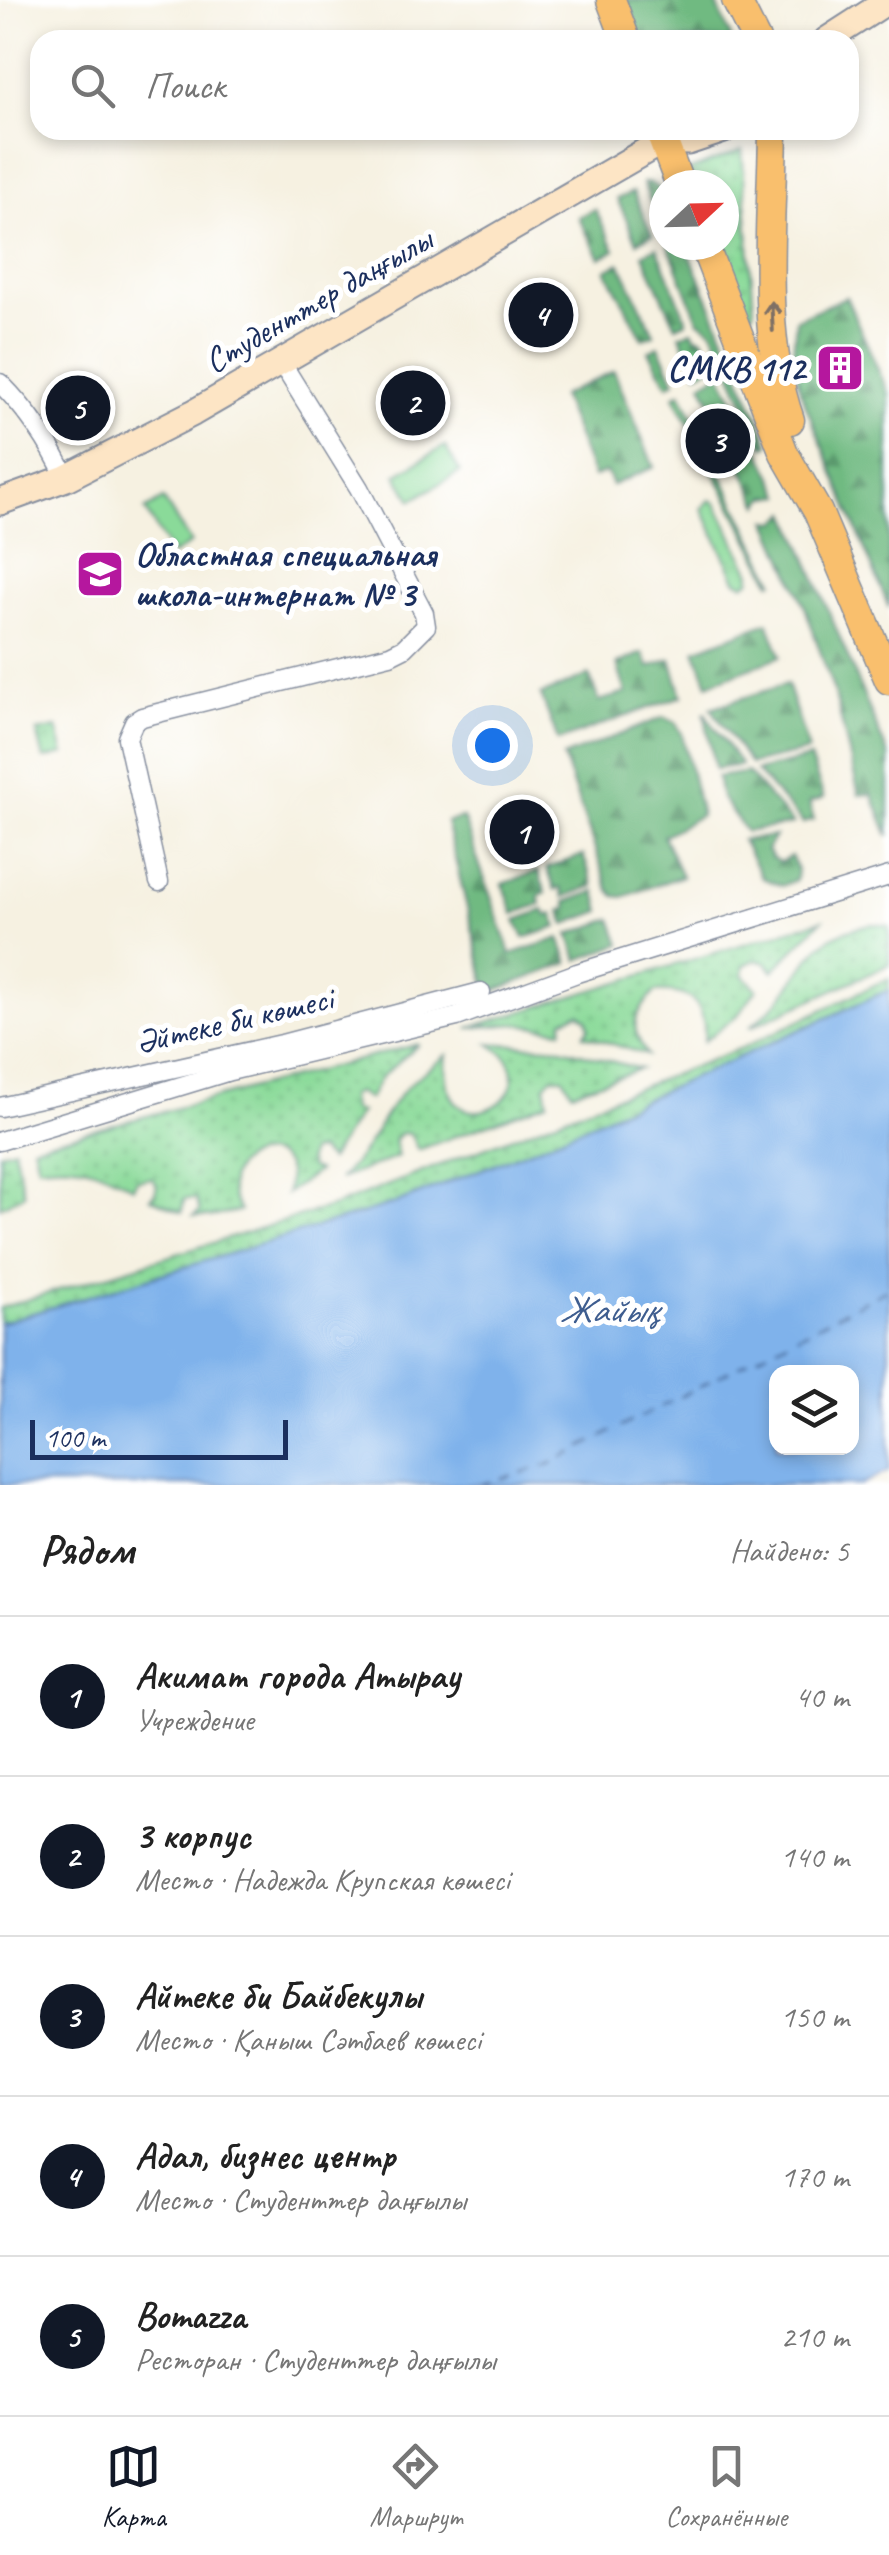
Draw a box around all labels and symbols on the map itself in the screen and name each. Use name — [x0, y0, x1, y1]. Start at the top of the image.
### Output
north arrow — [649, 170, 739, 260]
street label: Студенттер даңғылы — [196, 215, 442, 383]
pin: 4 — [508, 278, 574, 352]
one-way arrow — [763, 301, 782, 333]
building icon: СМКВ 112 — [814, 342, 866, 394]
place label: СМКВ 112 — [667, 346, 808, 391]
pin: 2 — [380, 366, 446, 440]
pin: 5 — [46, 370, 110, 446]
pin: 3 — [686, 404, 750, 478]
place label: Областная специальная школа-интернат № 3 — [135, 532, 439, 617]
school or university icon: Областная специальная школа-интернат № 3 — [74, 548, 126, 600]
your location — [467, 720, 518, 771]
pin: 1 — [490, 794, 554, 870]
street label: Әйтеке би көшесі — [131, 974, 341, 1065]
water label: Жайық — [559, 1286, 663, 1333]
scale bar — [30, 1415, 288, 1460]

